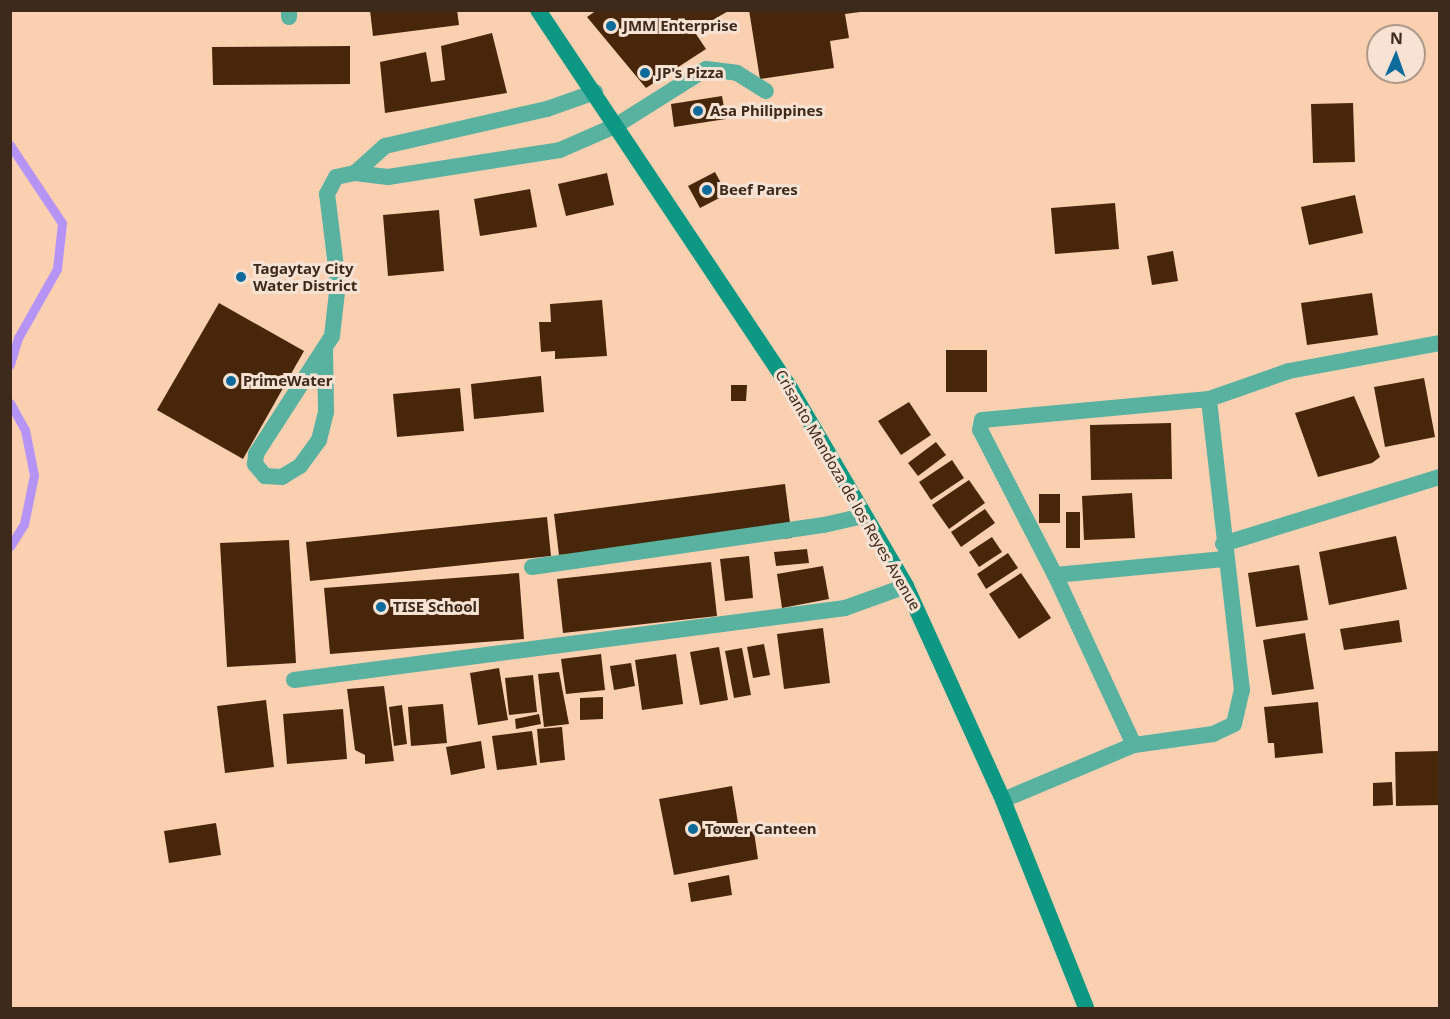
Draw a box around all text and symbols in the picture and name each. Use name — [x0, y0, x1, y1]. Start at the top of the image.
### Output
place label: JMM Enterprise — [623, 17, 738, 35]
marker: JMM Enterprise — [604, 19, 618, 33]
north arrow — [1366, 24, 1426, 84]
text: N — [1390, 27, 1403, 49]
place label: JP's Pizza — [657, 64, 724, 82]
marker: JP's Pizza — [638, 66, 652, 80]
place label: Asa Philippines — [710, 102, 823, 120]
marker: Asa Philippines — [691, 104, 705, 118]
place label: Beef Pares — [719, 181, 798, 199]
marker: Beef Pares — [700, 183, 714, 197]
place label: Tagaytay City Water District — [253, 259, 357, 294]
marker: Tagaytay City Water District — [234, 270, 248, 284]
street label: Crisanto Mendoza de los Reyes Avenue — [772, 367, 924, 613]
place label: PrimeWater — [243, 372, 332, 390]
marker: PrimeWater — [224, 374, 238, 388]
place label: TISE School — [393, 598, 477, 616]
marker: TISE School — [374, 600, 388, 614]
place label: Tower Canteen — [705, 820, 817, 838]
marker: Tower Canteen — [686, 822, 700, 836]

